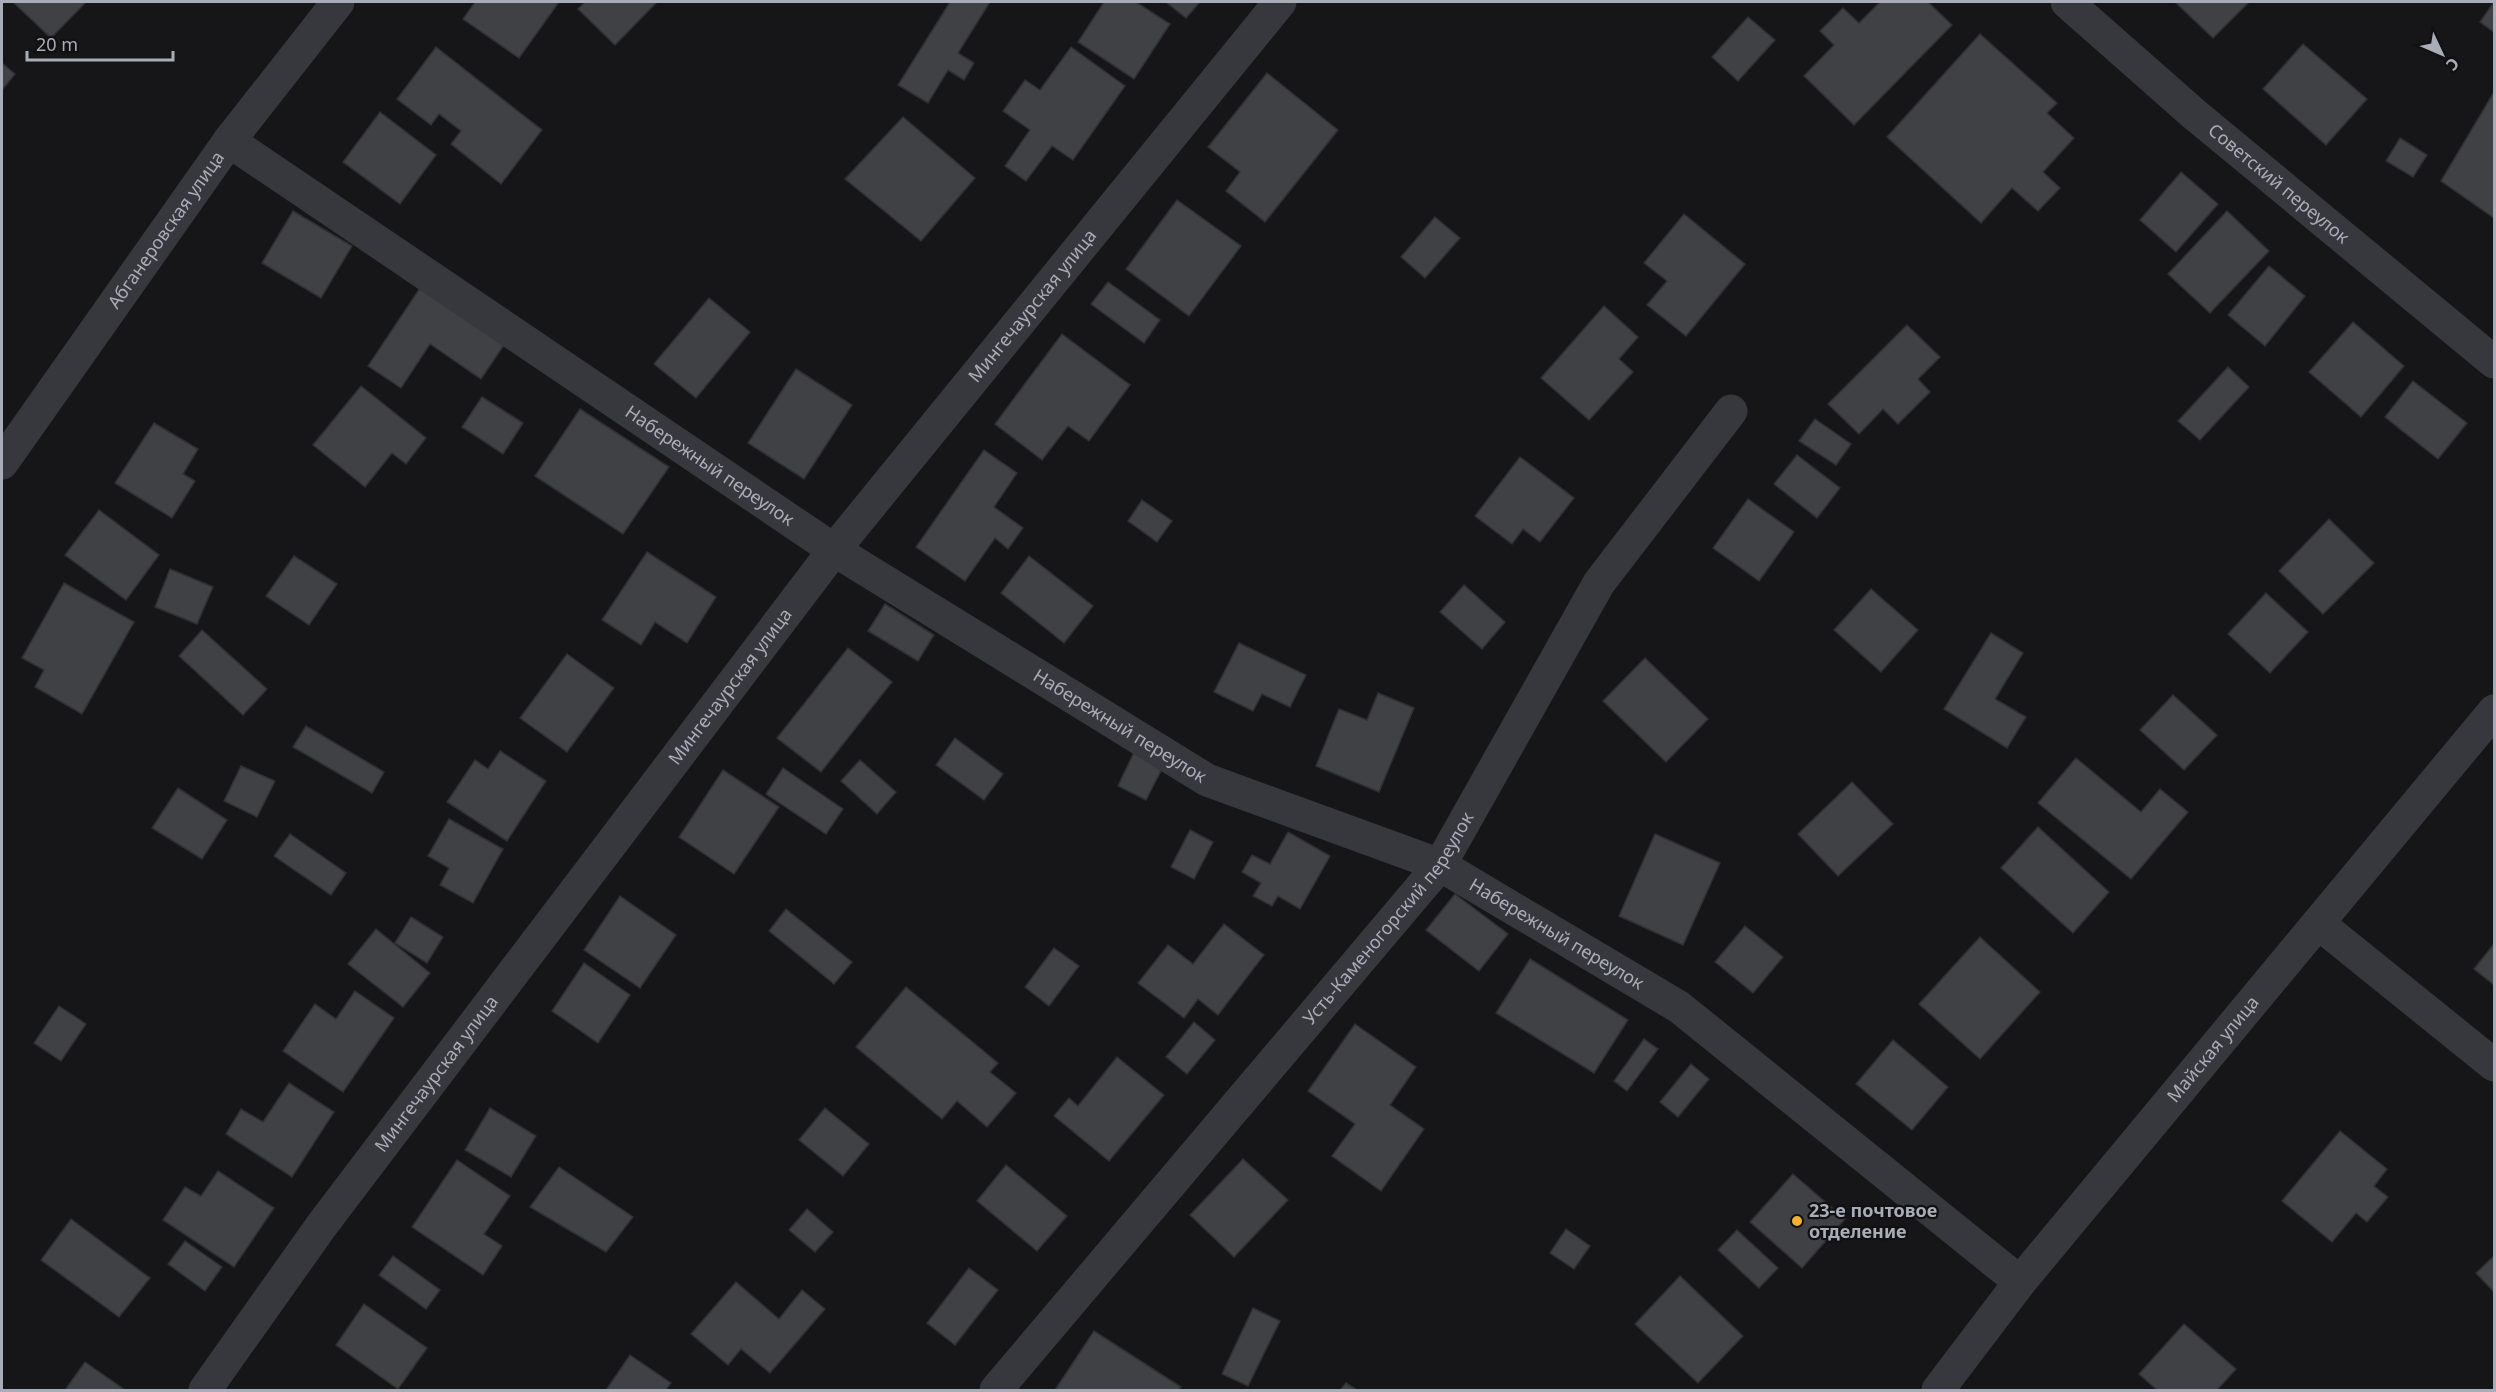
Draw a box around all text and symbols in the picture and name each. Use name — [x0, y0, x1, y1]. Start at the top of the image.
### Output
scale bar — [27, 24, 172, 62]
north arrow — [2412, 24, 2472, 84]
text: 20 m — [36, 32, 78, 56]
text: С — [2441, 53, 2464, 76]
street label: Советский переулок — [2204, 118, 2355, 249]
street label: Абганеровская улица — [102, 146, 229, 313]
street label: Мингечаурская улица — [962, 224, 1101, 387]
street label: Набережный переулок — [621, 399, 800, 531]
street label: Мингечаурская улица — [662, 603, 797, 769]
street label: Набережный переулок — [1029, 663, 1212, 788]
street label: Усть-Каменогорский переулок — [1297, 807, 1479, 1029]
street label: Набережный переулок — [1465, 872, 1649, 995]
street label: Мингечаурская улица — [369, 990, 503, 1157]
street label: Майская улица — [2161, 990, 2264, 1107]
place label: 23-е почтовое отделение — [1809, 1198, 1937, 1243]
marker: 23-е почтовое отделение — [1790, 1214, 1804, 1228]

